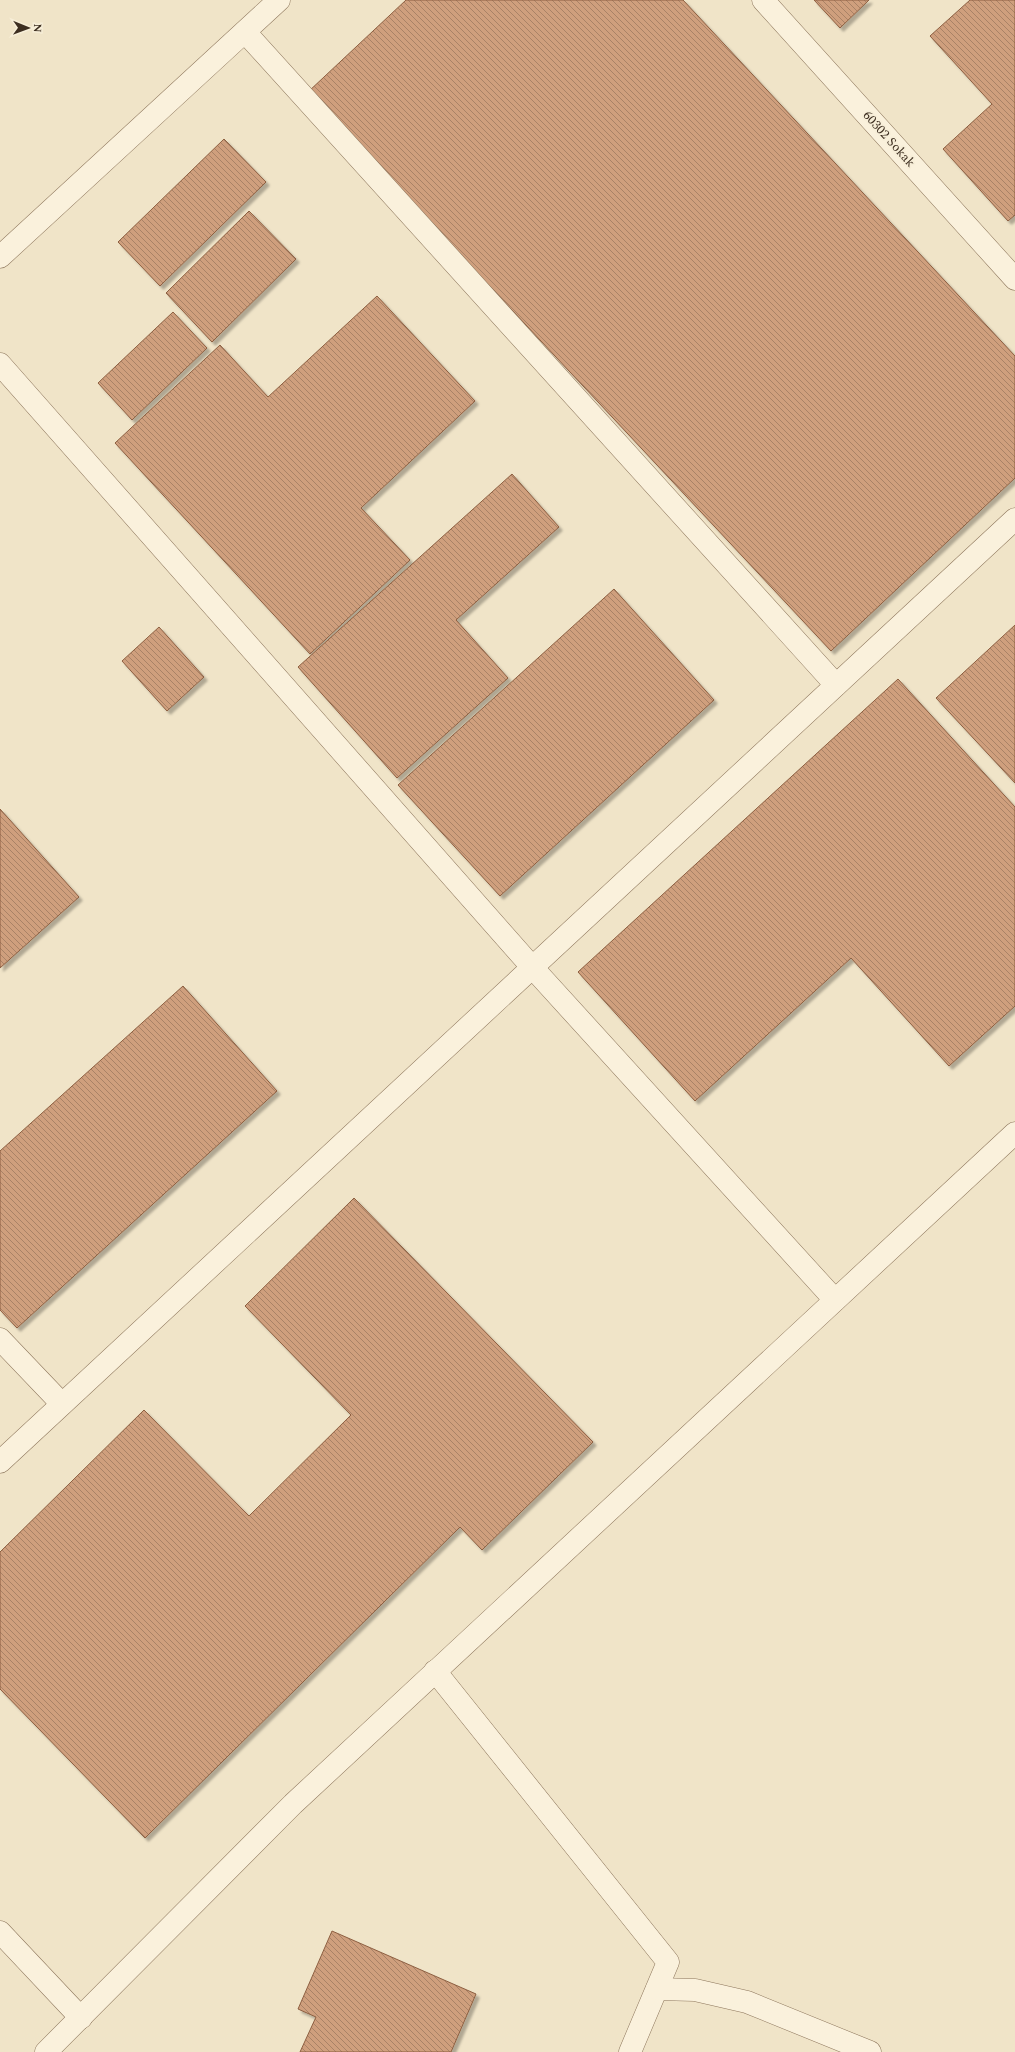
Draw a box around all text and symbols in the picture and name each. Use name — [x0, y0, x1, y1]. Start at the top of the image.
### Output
north arrow — [8, 8, 48, 48]
text: N — [29, 24, 46, 33]
street label: 60302 Sokak — [858, 106, 920, 172]

